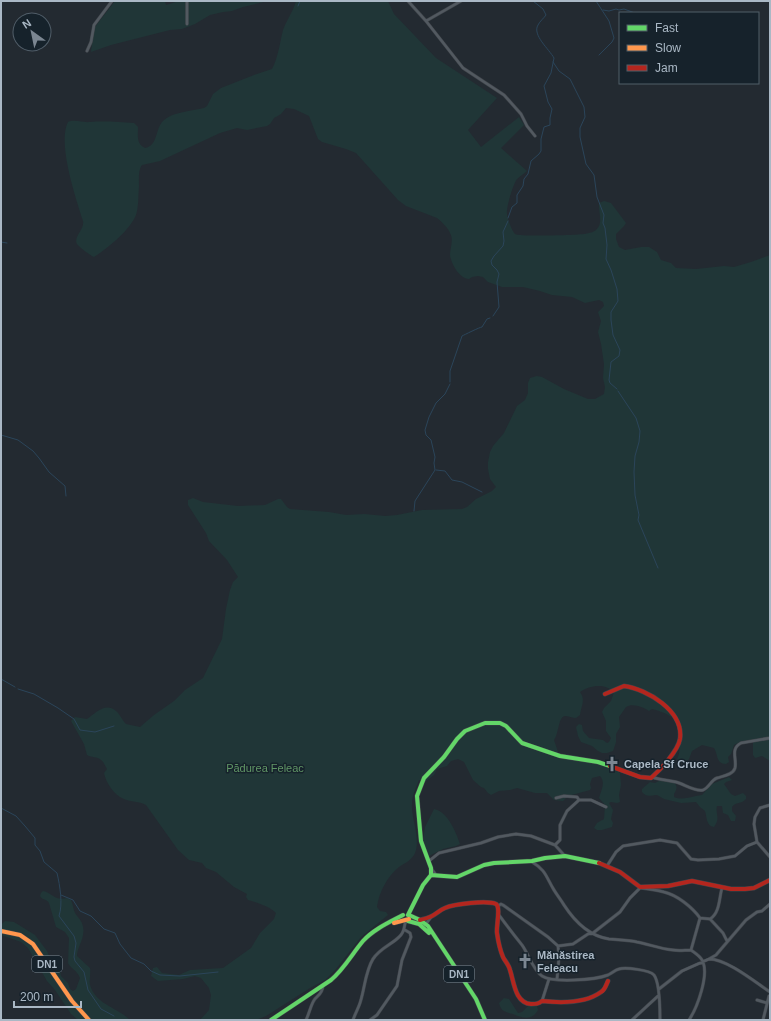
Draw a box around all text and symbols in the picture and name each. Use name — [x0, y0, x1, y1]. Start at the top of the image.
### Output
north arrow — [12, 12, 52, 52]
legend — [619, 12, 759, 84]
text: N — [20, 16, 33, 31]
text: Fast — [655, 21, 679, 35]
text: Slow — [655, 41, 681, 55]
text: Jam — [655, 61, 678, 75]
church icon: Capela Sf Cruce — [603, 755, 621, 773]
place label: Capela Sf Cruce — [624, 758, 708, 770]
park label: Pădurea Feleac — [226, 762, 304, 774]
place label: Mănăstirea Feleacu — [537, 949, 595, 974]
church icon: Mănăstirea Feleacu — [516, 952, 534, 970]
road number: DN1 — [32, 956, 62, 972]
road number: DN1 — [444, 966, 474, 982]
scale bar — [14, 983, 81, 1009]
text: 200 m — [20, 990, 53, 1004]

